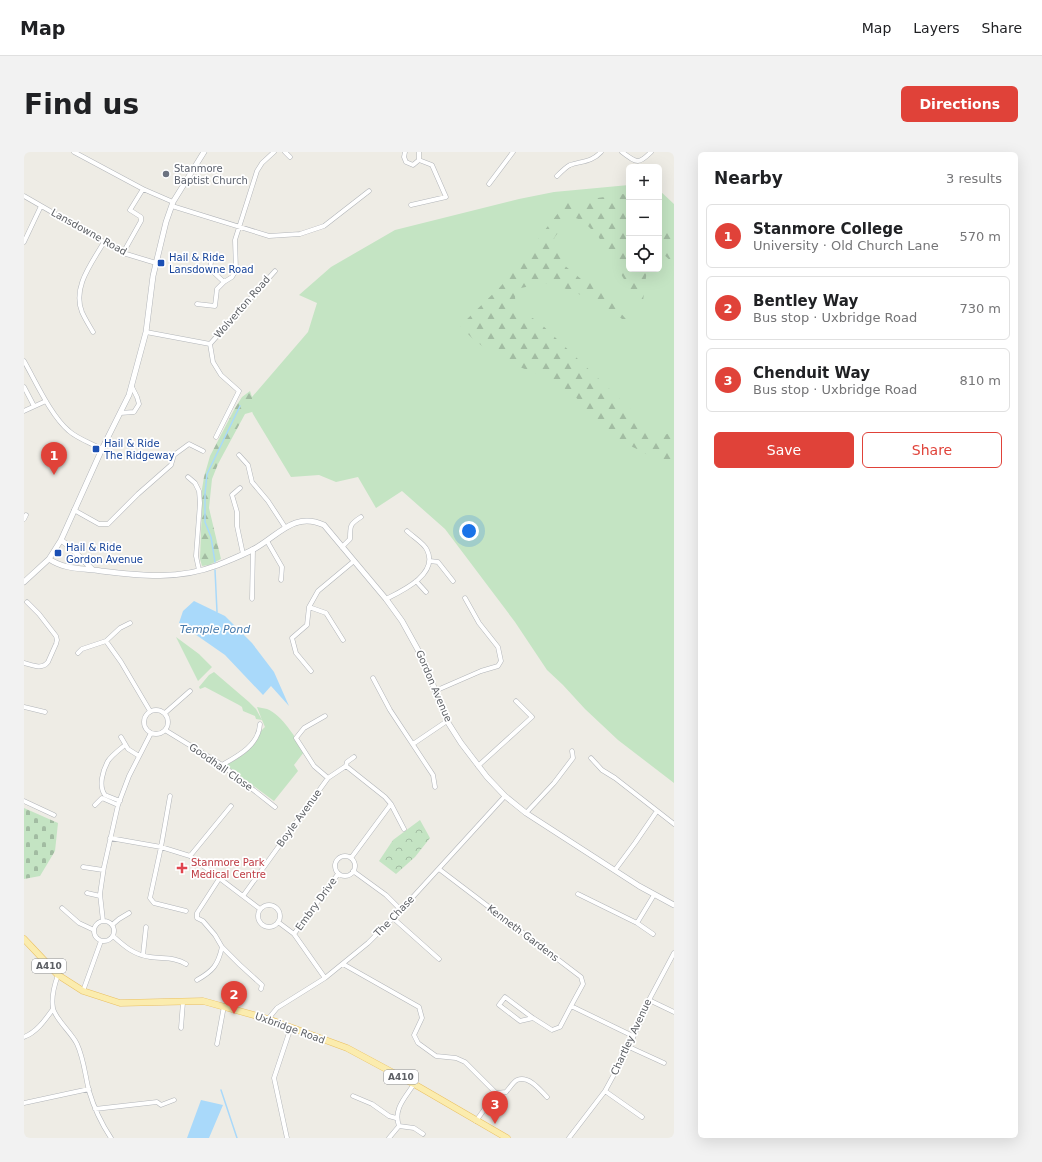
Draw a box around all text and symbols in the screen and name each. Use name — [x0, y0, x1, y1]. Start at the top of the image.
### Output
text: Map — [20, 17, 65, 39]
text: Map — [862, 20, 891, 36]
text: Layers — [913, 20, 960, 36]
text: Share — [982, 20, 1022, 36]
button: Directions — [901, 86, 1018, 122]
text: Find us — [24, 88, 139, 121]
place label: Stanmore Baptist Church — [174, 163, 248, 186]
map controls — [626, 164, 662, 272]
button: + — [626, 164, 662, 200]
text: Nearby — [714, 168, 783, 188]
marker: Stanmore Baptist Church — [161, 169, 171, 179]
text: 3 results — [946, 171, 1002, 186]
button: − — [626, 200, 662, 236]
street label: Lansdowne Road — [49, 207, 129, 257]
text: Stanmore College — [753, 220, 903, 238]
text: 1 — [723, 229, 733, 244]
text: 570 m — [959, 229, 1001, 244]
button: locate — [626, 236, 662, 272]
text: University · Old Church Lane — [753, 238, 939, 253]
place label: Hail & Ride Lansdowne Road — [169, 252, 254, 275]
marker: Hail & Ride Lansdowne Road — [156, 258, 166, 268]
street label: Wolverton Road — [212, 274, 272, 340]
text: Bentley Way — [753, 292, 858, 310]
text: 2 — [723, 301, 733, 316]
text: 730 m — [959, 301, 1001, 316]
text: Bus stop · Uxbridge Road — [753, 310, 917, 325]
text: Chenduit Way — [753, 364, 870, 382]
text: 3 — [723, 373, 733, 388]
text: 810 m — [959, 373, 1001, 388]
text: Bus stop · Uxbridge Road — [753, 382, 917, 397]
button: Save — [714, 432, 854, 468]
button: Share — [862, 432, 1002, 468]
place label: Hail & Ride The Ridgeway — [103, 438, 175, 461]
pin: 1 — [41, 442, 67, 475]
marker: Hail & Ride The Ridgeway — [91, 444, 101, 454]
your location — [459, 521, 479, 541]
place label: Hail & Ride Gordon Avenue — [66, 542, 143, 565]
marker: Hail & Ride Gordon Avenue — [53, 548, 63, 558]
water label: Temple Pond — [180, 623, 251, 636]
street label: Gordon Avenue — [414, 648, 454, 724]
street label: Goodhall Close — [187, 741, 255, 793]
street label: Boyle Avenue — [275, 787, 323, 849]
place label: Stanmore Park Medical Centre — [191, 857, 266, 880]
marker: Stanmore Park Medical Centre — [176, 862, 188, 874]
street label: Embry Drive — [293, 876, 339, 932]
street label: The Chase — [371, 893, 416, 939]
street label: Kenneth Gardens — [485, 903, 561, 963]
road number: A410 — [32, 959, 66, 973]
pin: 2 — [221, 981, 247, 1014]
street label: Chartley Avenue — [609, 997, 653, 1077]
street label: Uxbridge Road — [254, 1010, 326, 1046]
road number: A410 — [384, 1070, 418, 1084]
pin: 3 — [482, 1091, 508, 1124]

